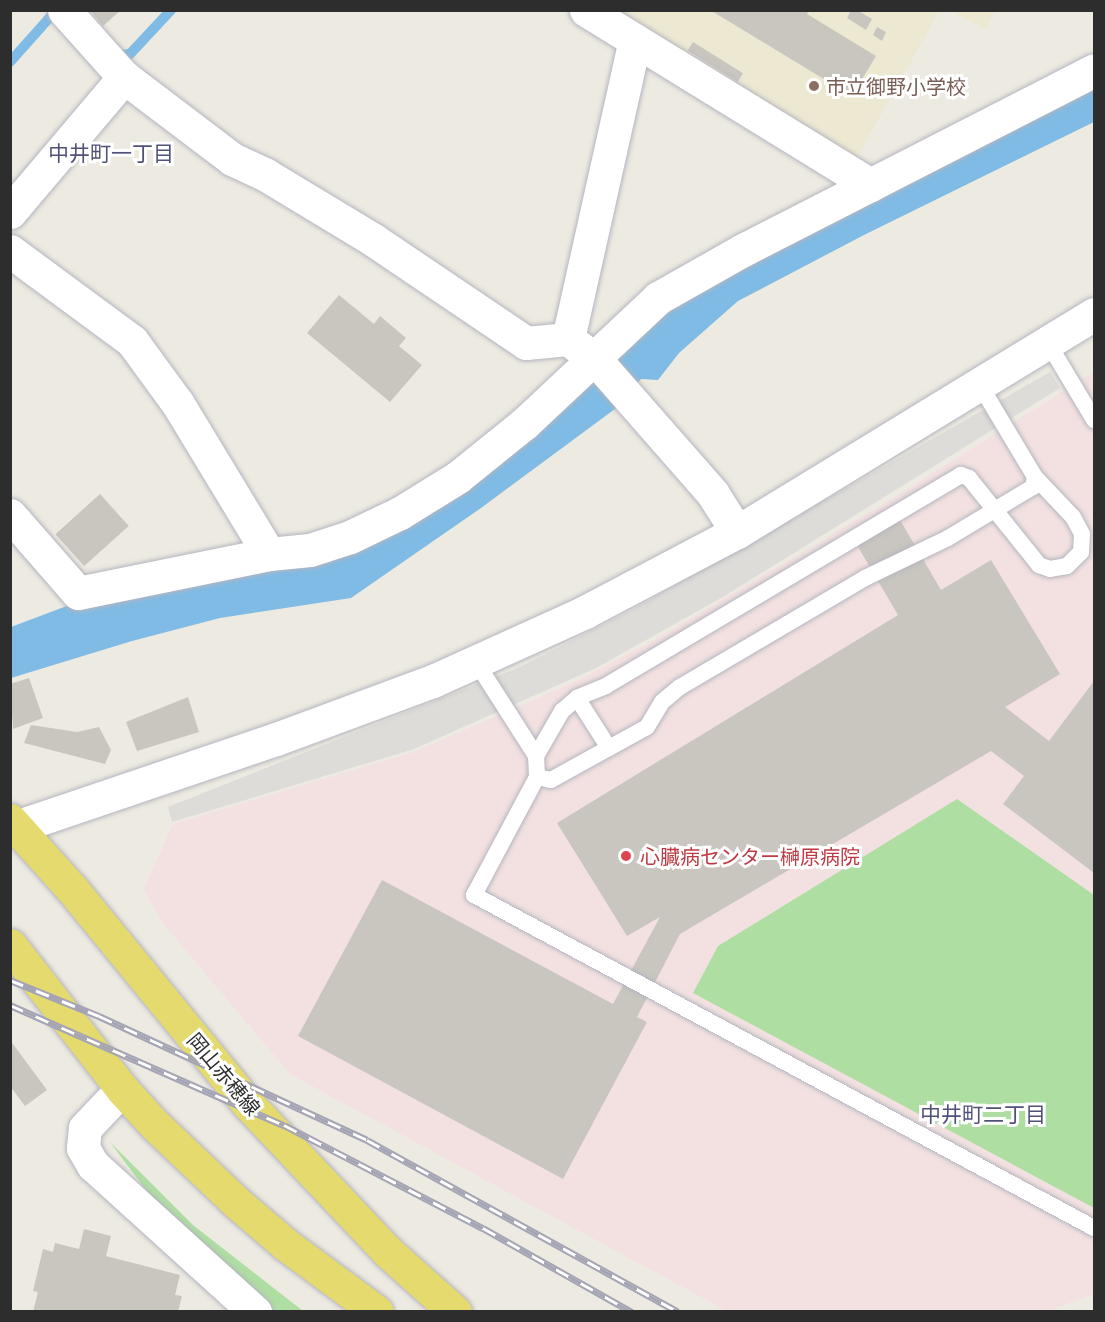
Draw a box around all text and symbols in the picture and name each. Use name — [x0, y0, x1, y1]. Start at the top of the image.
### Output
place label: 市立御野小学校 — [826, 74, 966, 98]
marker: 市立御野小学校 — [807, 79, 821, 93]
district label: 中井町一丁目 — [48, 140, 174, 166]
place label: 心臓病センター榊原病院 — [640, 844, 860, 868]
marker: 心臓病センター榊原病院 — [617, 847, 635, 865]
street label: 岡山赤穂線 — [183, 1028, 265, 1120]
district label: 中井町二丁目 — [920, 1101, 1046, 1127]

